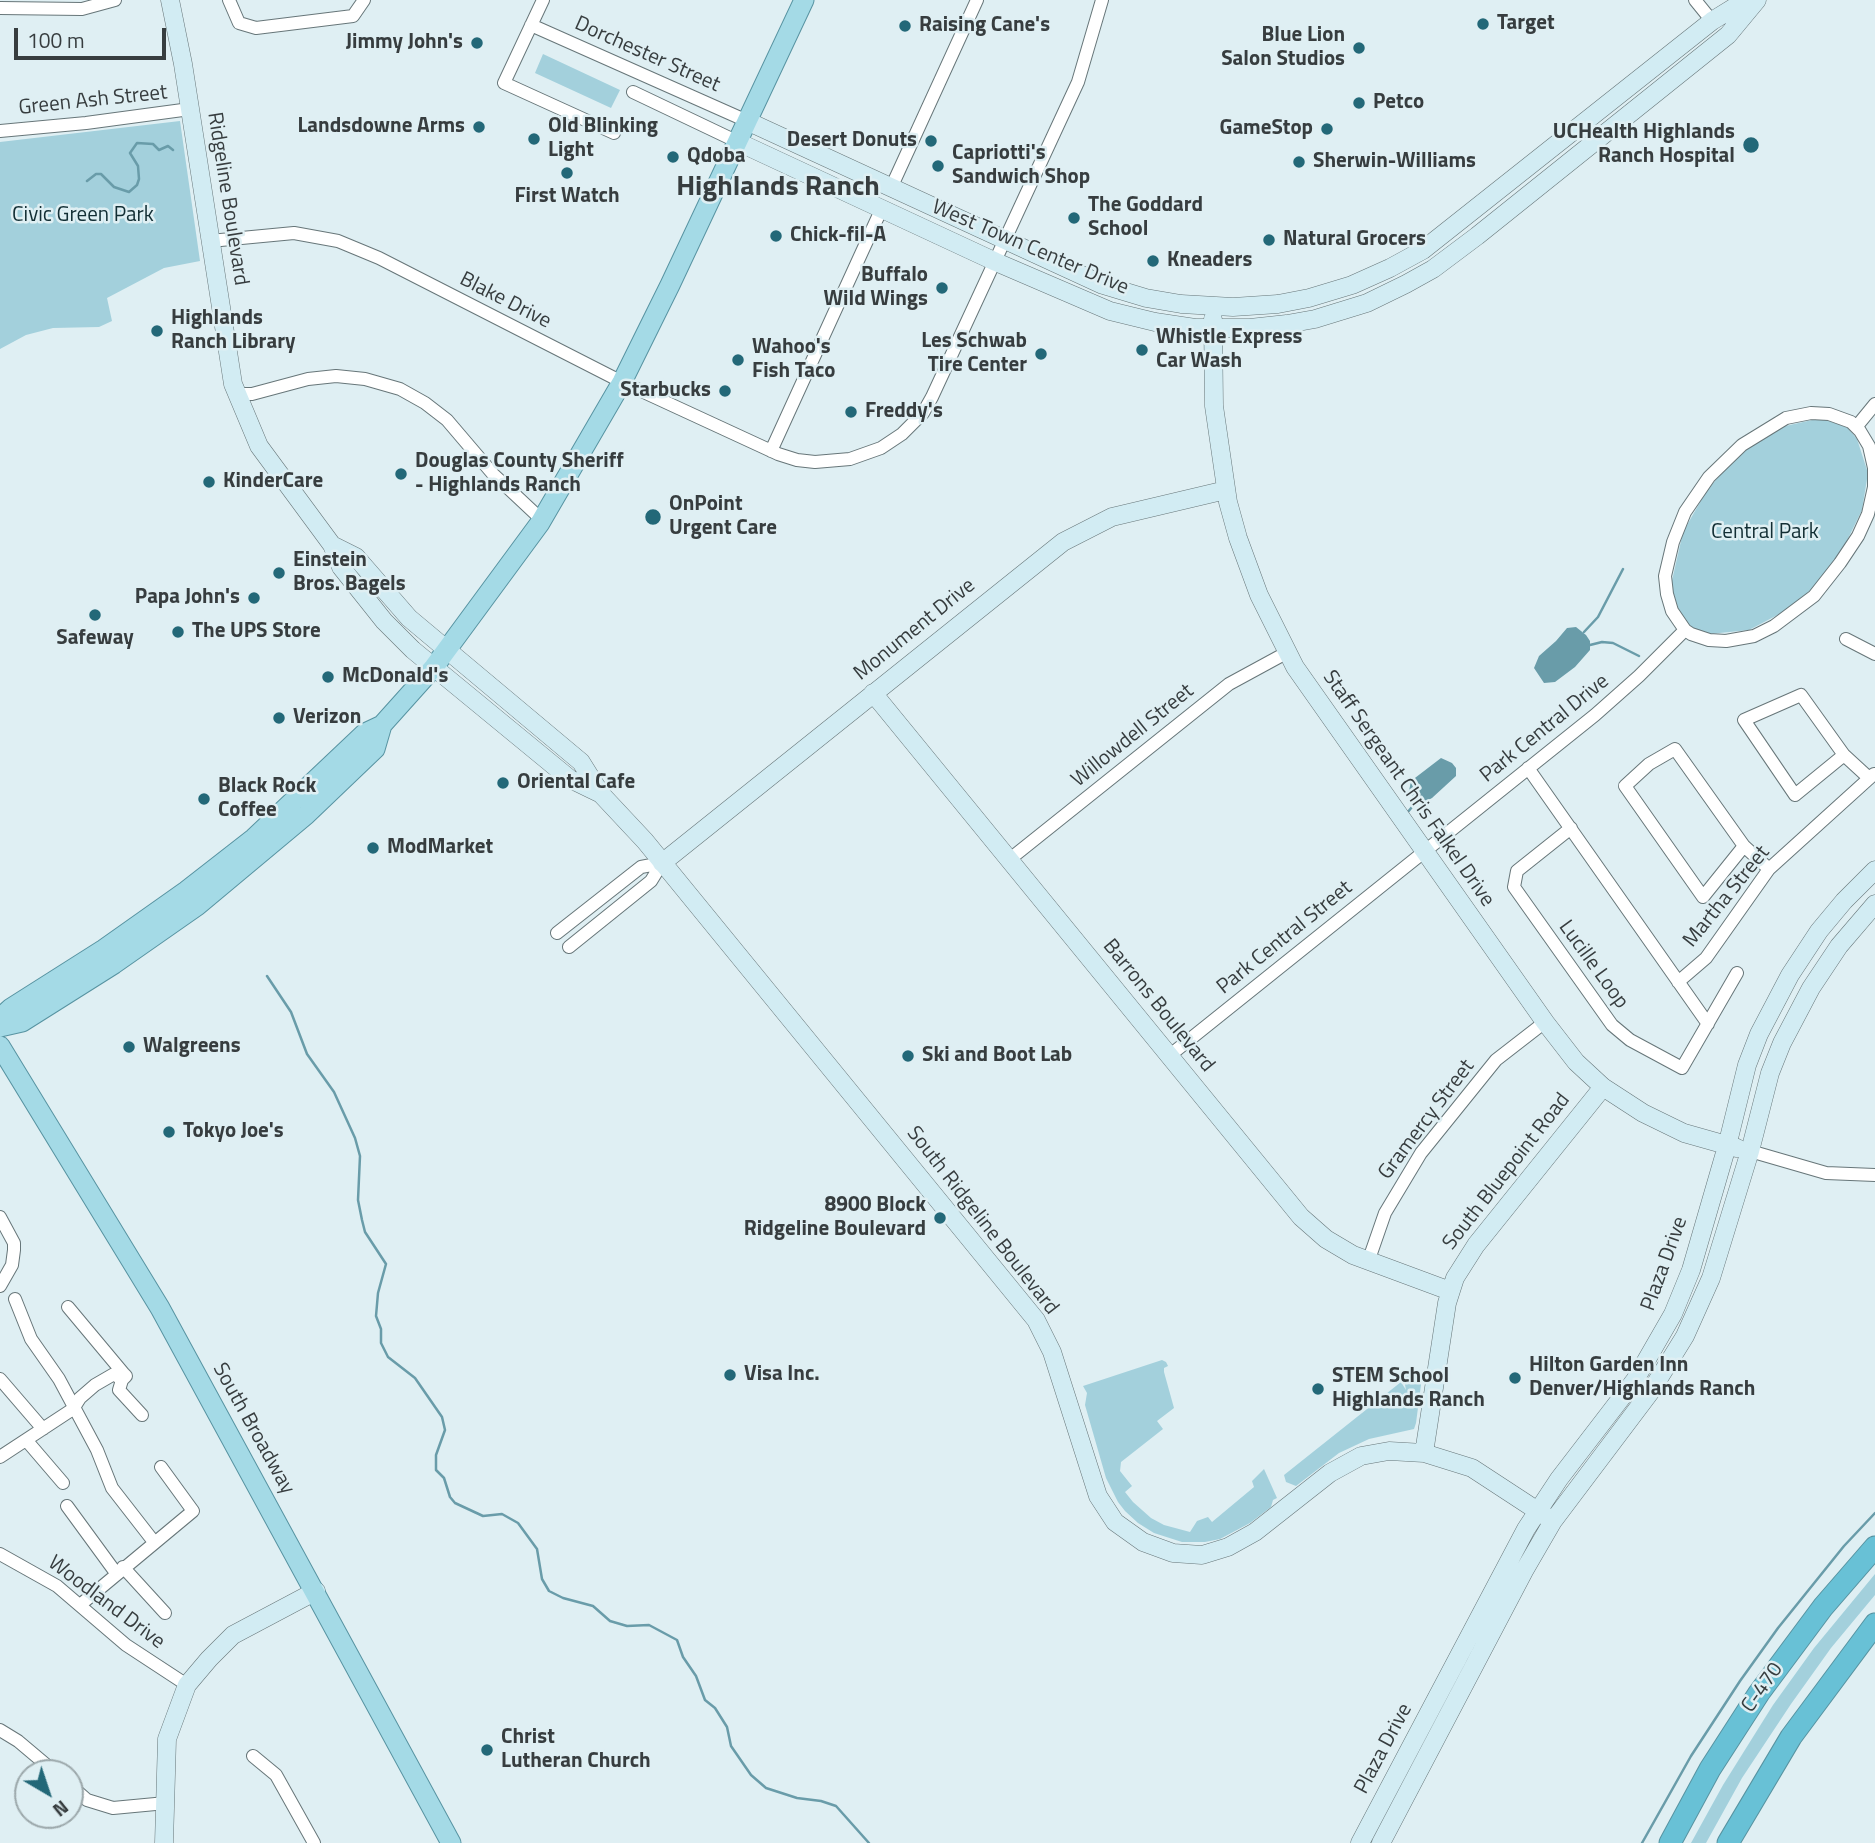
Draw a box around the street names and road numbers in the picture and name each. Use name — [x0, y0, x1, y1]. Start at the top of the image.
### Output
street label: Dorchester Street — [570, 12, 724, 98]
street label: Green Ash Street — [17, 81, 169, 121]
street label: Ridgeline Boulevard — [201, 111, 253, 287]
street label: West Town Center Drive — [928, 195, 1132, 301]
street label: Blake Drive — [455, 267, 555, 335]
street label: Monument Drive — [849, 574, 981, 686]
street label: Staff Sergeant Chris Falkel Drive — [1317, 666, 1499, 912]
street label: Park Central Drive — [1476, 669, 1614, 789]
street label: Willowdell Street — [1067, 679, 1199, 793]
street label: Martha Street — [1678, 841, 1776, 953]
street label: Park Central Street — [1212, 876, 1358, 1000]
street label: Lucille Loop — [1553, 916, 1633, 1014]
street label: Barrons Boulevard — [1097, 935, 1219, 1077]
street label: Gramercy Street — [1374, 1055, 1480, 1185]
street label: South Bluepoint Road — [1438, 1089, 1576, 1255]
street label: South Ridgeline Boulevard — [901, 1122, 1063, 1320]
street label: Plaza Drive — [1636, 1213, 1694, 1315]
street label: South Broadway — [207, 1359, 299, 1499]
street label: Woodland Drive — [43, 1551, 169, 1655]
street label: C-470 — [1737, 1658, 1789, 1718]
street label: Plaza Drive — [1350, 1700, 1418, 1798]

